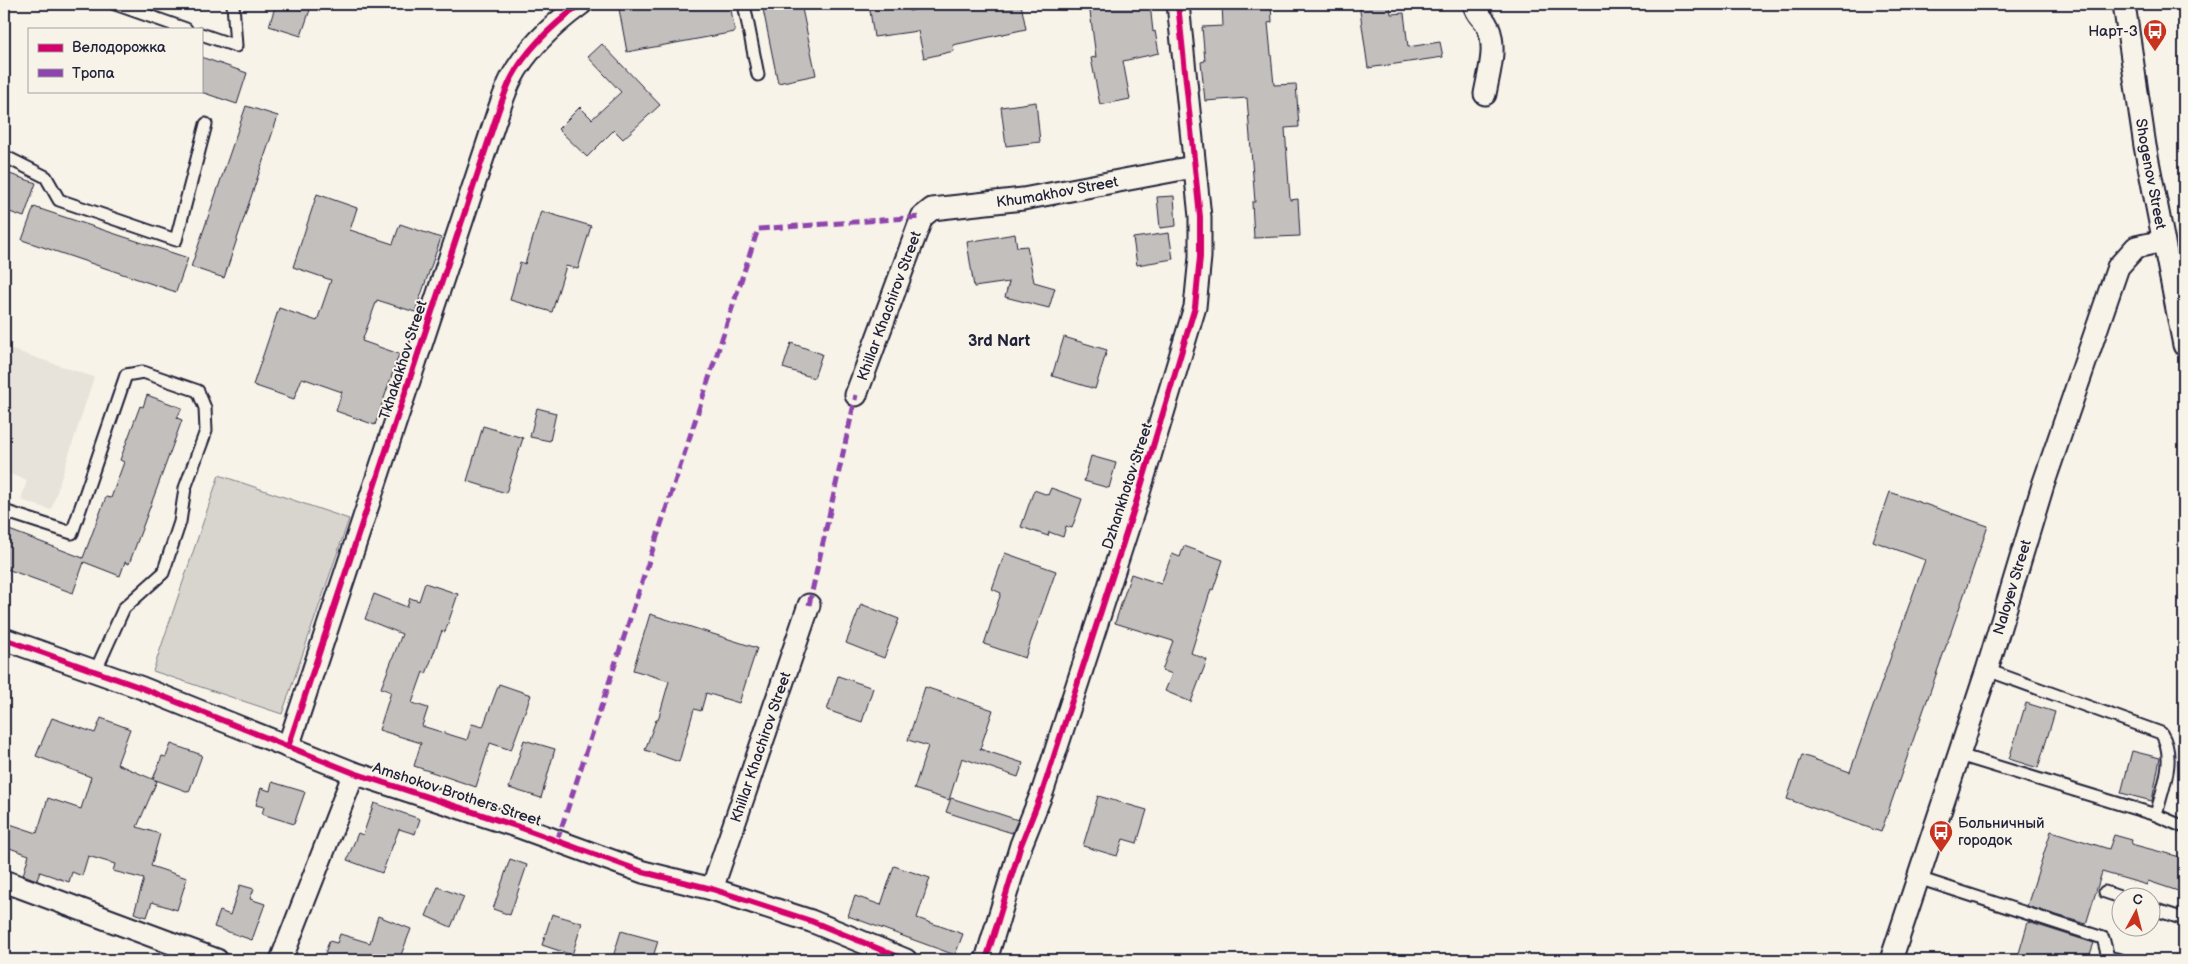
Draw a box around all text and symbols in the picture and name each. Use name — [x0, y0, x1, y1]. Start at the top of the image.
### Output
bus stop icon: Нарт-3 — [2142, 18, 2168, 52]
place label: Нарт-3 — [2088, 22, 2138, 41]
legend — [28, 28, 202, 92]
text: Велодорожка — [72, 38, 166, 57]
text: Тропа — [72, 64, 115, 83]
street label: Shogenov Street — [2131, 117, 2170, 231]
street label: Khumakhov Street — [995, 172, 1120, 212]
street label: Khillar Khachirov Street — [853, 228, 926, 384]
street label: Tkhakakhov Street — [375, 298, 432, 422]
district label: 3rd Nart — [968, 332, 1031, 351]
street label: Dzhankhotov Street — [1098, 420, 1157, 552]
street label: Naloyev Street — [1989, 537, 2036, 637]
street label: Khillar Khachirov Street — [726, 669, 796, 825]
street label: Amshokov Brothers Street — [370, 758, 544, 831]
place label: Больничный городок — [1958, 814, 2044, 850]
bus stop icon: Больничный городок — [1928, 819, 1954, 853]
north arrow — [2110, 886, 2160, 936]
text: С — [2132, 891, 2144, 909]

